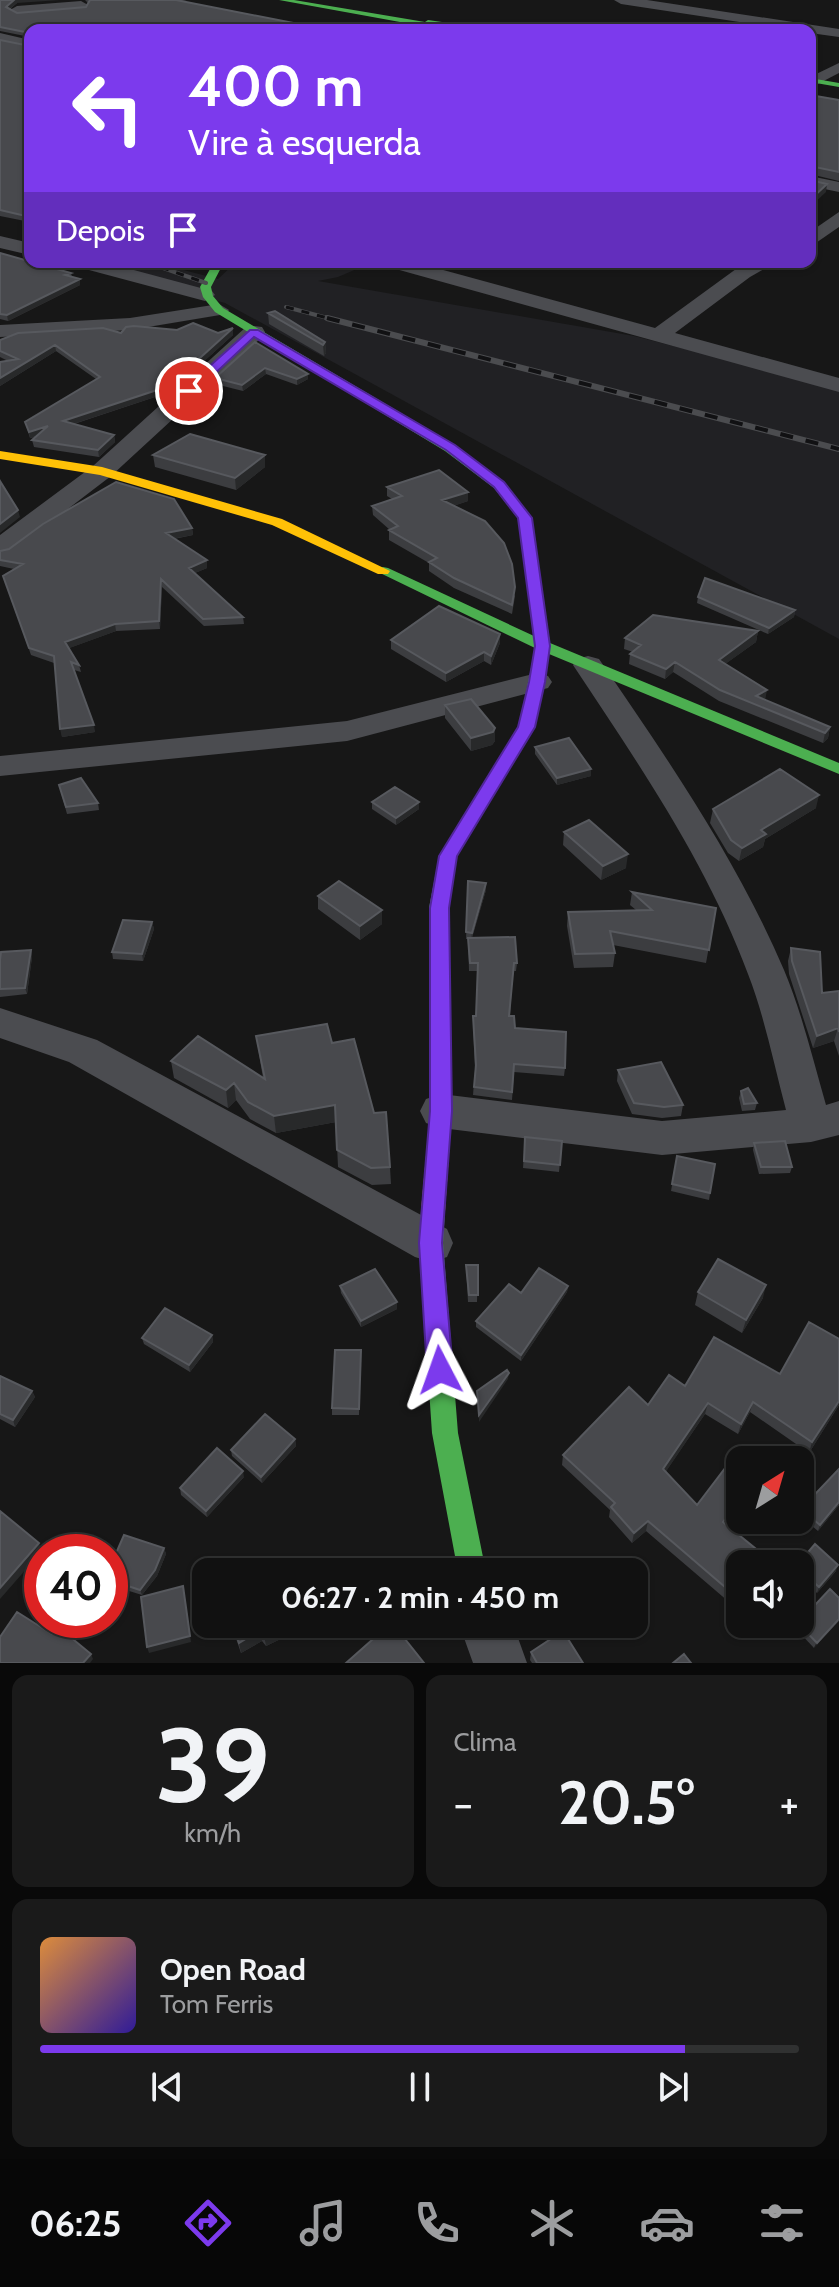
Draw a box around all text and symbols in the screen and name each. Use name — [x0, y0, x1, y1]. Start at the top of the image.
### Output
text: 400 m — [188, 52, 363, 120]
icon: left — [56, 56, 160, 160]
text: Vire à esquerda — [188, 120, 421, 164]
icon: arrive — [161, 208, 205, 252]
text: Depois — [56, 212, 145, 249]
pin — [155, 357, 223, 425]
icon: arrive — [167, 369, 211, 413]
position arrow — [398, 1328, 482, 1412]
north arrow — [726, 1446, 814, 1534]
map controls — [726, 1446, 814, 1638]
speed limit sign: 40 — [24, 1534, 128, 1638]
button: sound — [726, 1550, 814, 1638]
text: 06:27 · 2 min · 450 m — [281, 1579, 559, 1616]
text: 39 — [155, 1702, 270, 1828]
text: Clima — [454, 1726, 516, 1758]
text: 20.5° — [558, 1766, 694, 1839]
text: − — [454, 1777, 473, 1830]
text: + — [780, 1777, 799, 1830]
text: km/h — [184, 1817, 241, 1849]
text: Open Road — [160, 1951, 306, 1988]
text: Tom Ferris — [160, 1988, 273, 2020]
icon: previous — [145, 2065, 189, 2109]
icon: pause — [398, 2065, 442, 2109]
icon: next — [651, 2065, 695, 2109]
icon: directions — [180, 2195, 236, 2251]
icon: music — [295, 2195, 351, 2251]
icon: phone — [409, 2195, 465, 2251]
icon: climate — [524, 2195, 580, 2251]
icon: car — [639, 2195, 695, 2251]
icon: filters — [754, 2195, 810, 2251]
text: 06:25 — [29, 2201, 121, 2245]

